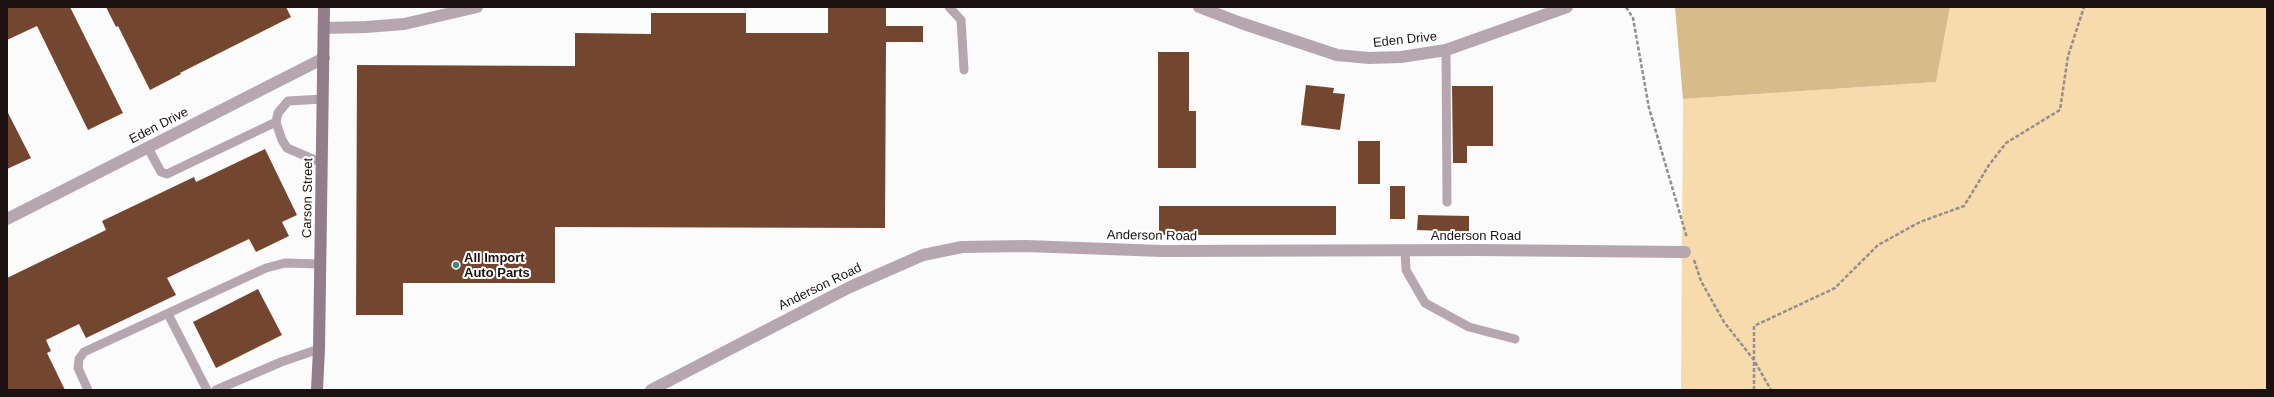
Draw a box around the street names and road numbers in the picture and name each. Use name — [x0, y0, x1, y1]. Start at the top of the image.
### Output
street label: Eden Drive — [1372, 29, 1438, 51]
street label: Eden Drive — [127, 104, 191, 148]
street label: Carson Street — [300, 158, 316, 238]
street label: Anderson Road — [1107, 227, 1197, 245]
street label: Anderson Road — [1431, 228, 1521, 244]
street label: Anderson Road — [776, 260, 864, 314]

